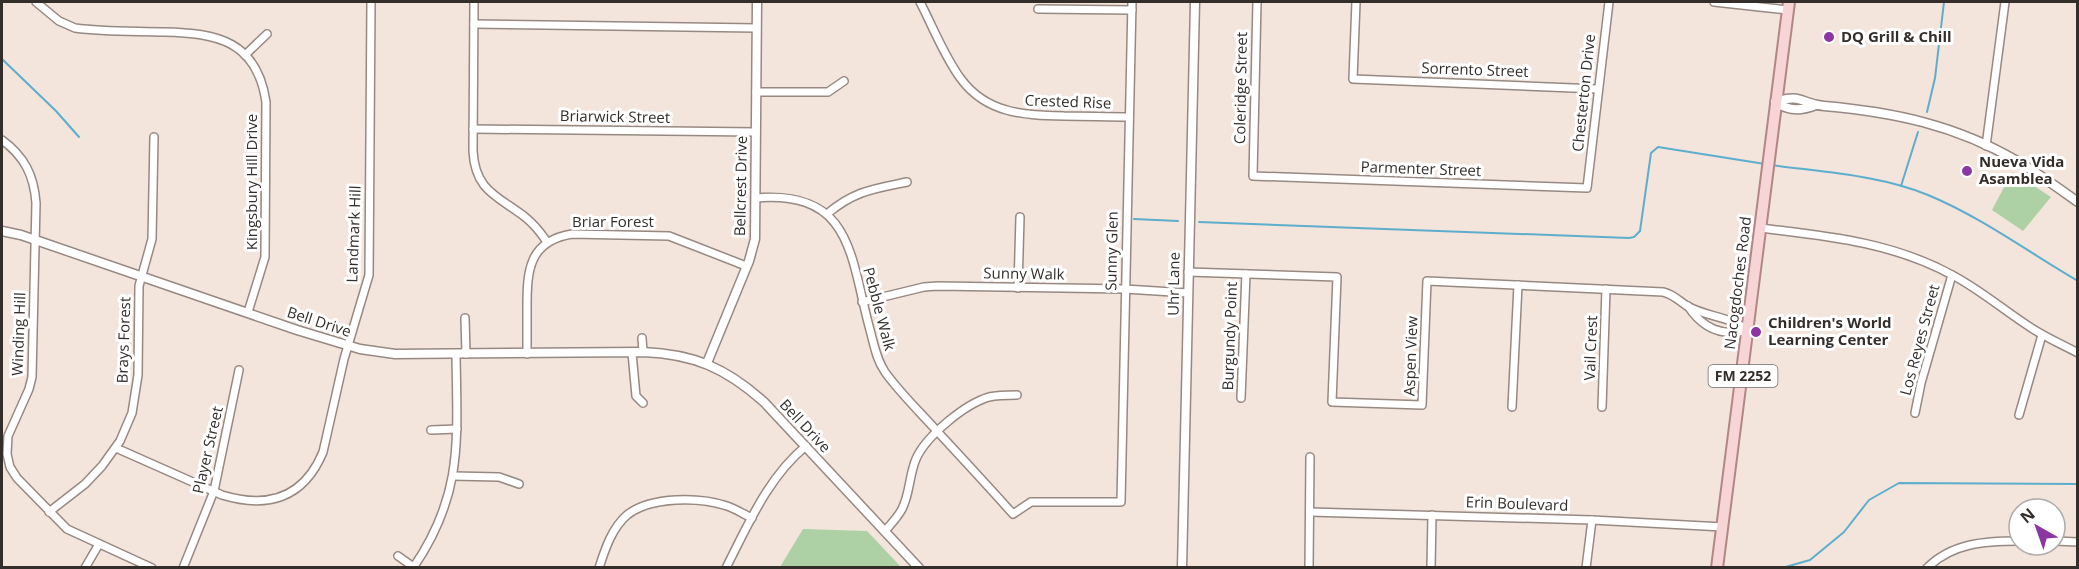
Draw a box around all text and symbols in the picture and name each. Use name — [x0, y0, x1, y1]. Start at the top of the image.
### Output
place label: DQ Grill & Chill — [1841, 26, 1952, 46]
marker: DQ Grill & Chill — [1822, 30, 1836, 44]
street label: Coleridge Street — [1229, 32, 1251, 144]
street label: Chesterton Drive — [1567, 33, 1599, 153]
street label: Sorrento Street — [1421, 57, 1529, 81]
street label: Crested Rise — [1024, 89, 1112, 113]
street label: Briarwick Street — [560, 105, 670, 127]
street label: Kingsbury Hill Drive — [241, 114, 261, 250]
street label: Bellcrest Drive — [729, 136, 751, 236]
place label: Nueva Vida Asamblea — [1979, 151, 2064, 188]
street label: Parmenter Street — [1360, 156, 1482, 180]
marker: Nueva Vida Asamblea — [1960, 164, 1974, 178]
street label: Landmark Hill — [341, 185, 365, 283]
street label: Briar Forest — [572, 211, 654, 231]
street label: Sunny Glen — [1100, 211, 1122, 291]
street label: Nacogdoches Road — [1719, 215, 1755, 351]
street label: Uhr Lane — [1162, 252, 1184, 316]
street label: Sunny Walk — [983, 262, 1065, 284]
street label: Pebble Walk — [859, 265, 901, 353]
street label: Burgundy Point — [1217, 281, 1241, 391]
street label: Los Reyes Street — [1895, 282, 1944, 398]
street label: Winding Hill — [7, 292, 29, 376]
street label: Brays Forest — [111, 296, 135, 384]
street label: Bell Drive — [285, 301, 354, 341]
place label: Children's World Learning Center — [1768, 312, 1892, 349]
street label: Aspen View — [1399, 315, 1421, 396]
street label: Vail Crest — [1579, 315, 1601, 381]
marker: Children's World Learning Center — [1749, 325, 1763, 339]
road number: FM 2252 — [1708, 365, 1778, 387]
street label: Bell Drive — [776, 394, 836, 456]
street label: Player Street — [187, 404, 227, 495]
street label: Erin Boulevard — [1465, 491, 1569, 515]
north arrow — [2007, 497, 2067, 557]
text: N — [2015, 503, 2039, 528]

